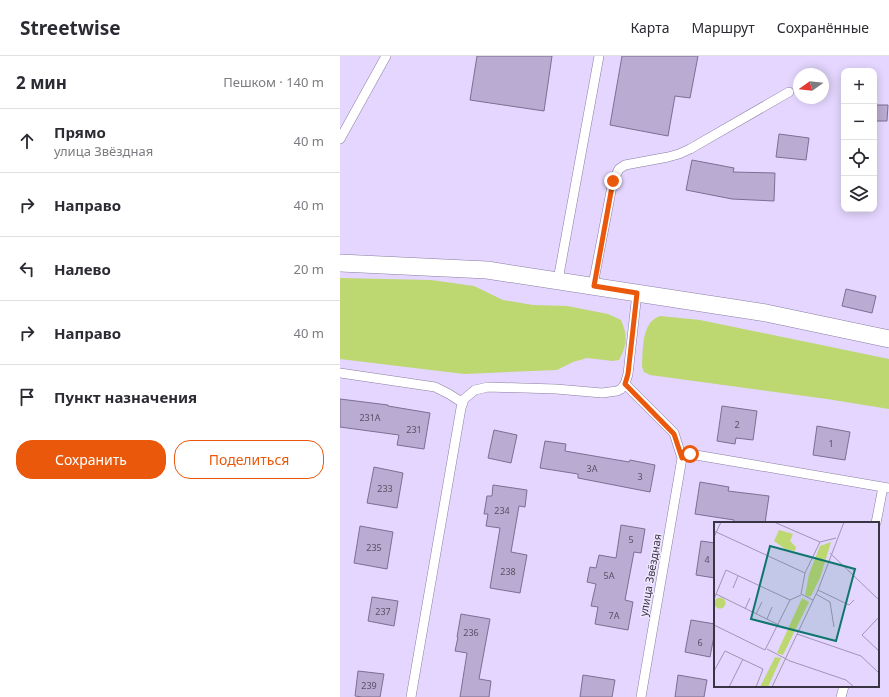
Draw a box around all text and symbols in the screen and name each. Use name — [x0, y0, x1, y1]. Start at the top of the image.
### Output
text: Streetwise — [20, 15, 121, 41]
text: Карта — [630, 18, 669, 37]
text: Маршрут — [691, 18, 755, 37]
text: Сохранённые — [777, 18, 869, 37]
north arrow — [793, 68, 829, 104]
map controls — [841, 68, 877, 212]
button: + — [841, 68, 877, 104]
text: 2 мин — [16, 71, 67, 94]
text: Пешком · 140 m — [223, 73, 324, 91]
button: − — [841, 104, 877, 140]
text: Прямо — [54, 122, 106, 142]
icon: ahead — [16, 130, 38, 152]
text: 40 m — [294, 132, 324, 150]
button: locate — [841, 140, 877, 176]
text: улица Звёздная — [54, 142, 153, 160]
route end — [604, 172, 622, 190]
button: layers — [841, 176, 877, 212]
icon: right — [16, 194, 38, 216]
text: Направо — [54, 195, 121, 215]
text: 40 m — [294, 196, 324, 214]
icon: left — [16, 258, 38, 280]
text: Налево — [54, 259, 111, 279]
text: 20 m — [294, 260, 324, 278]
icon: right — [16, 322, 38, 344]
text: Направо — [54, 323, 121, 343]
text: 40 m — [294, 324, 324, 342]
icon: arrive — [16, 386, 38, 408]
text: Пункт назначения — [54, 387, 197, 407]
house number: 231А — [359, 411, 381, 424]
house number: 2 — [734, 418, 740, 431]
house number: 231 — [406, 423, 422, 436]
house number: 1 — [828, 437, 834, 450]
button: Сохранить — [16, 440, 166, 479]
button: Поделиться — [174, 440, 324, 479]
route start — [681, 445, 699, 463]
house number: 3А — [587, 462, 598, 475]
house number: 3 — [637, 470, 643, 483]
house number: 233 — [377, 482, 393, 495]
house number: 234 — [494, 504, 510, 517]
inset map — [714, 522, 879, 687]
street label: улица Звёздная — [635, 532, 665, 618]
house number: 5 — [628, 533, 634, 546]
house number: 235 — [366, 541, 382, 554]
house number: 4 — [704, 553, 710, 566]
house number: 238 — [500, 565, 516, 578]
house number: 5А — [604, 569, 615, 582]
house number: 237 — [375, 605, 391, 618]
house number: 7А — [609, 609, 620, 622]
house number: 236 — [463, 626, 479, 639]
house number: 6 — [697, 636, 703, 649]
house number: 239 — [361, 679, 377, 692]

